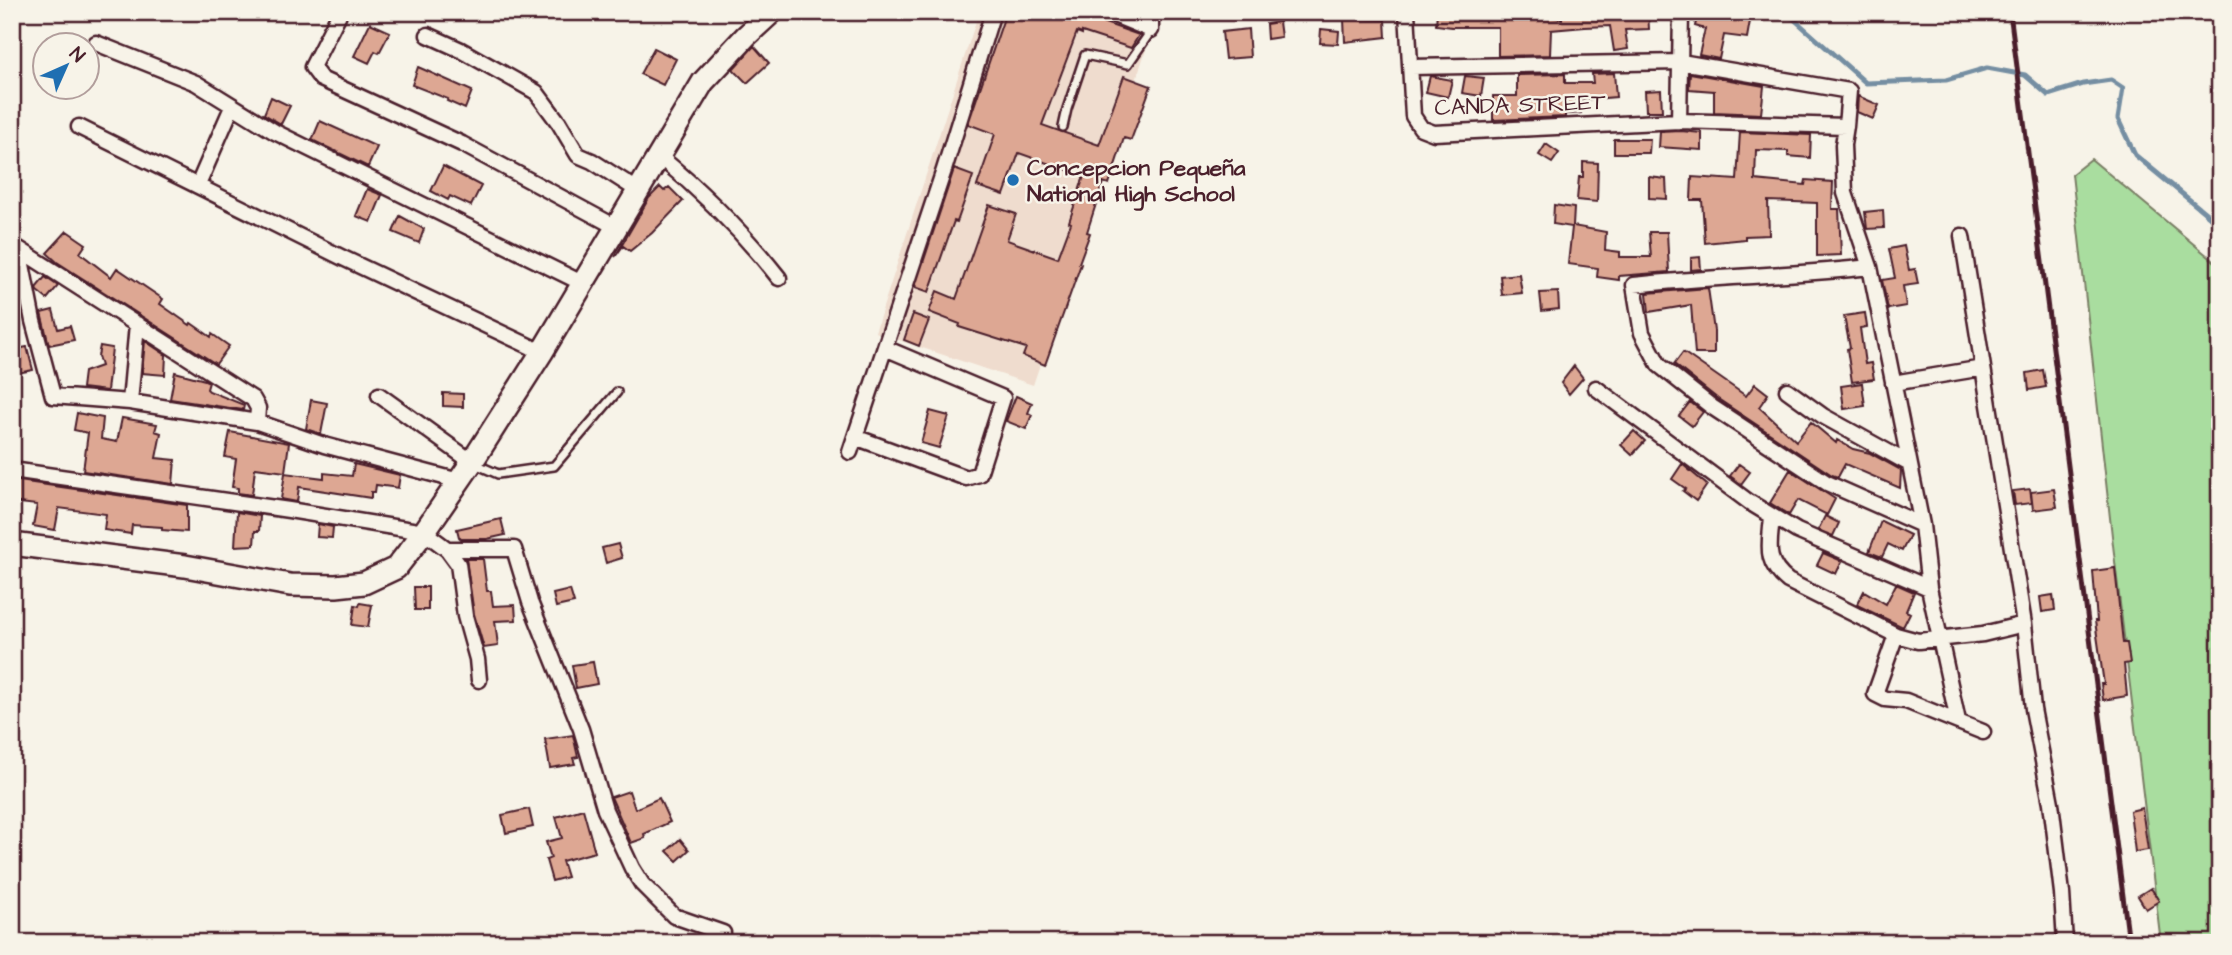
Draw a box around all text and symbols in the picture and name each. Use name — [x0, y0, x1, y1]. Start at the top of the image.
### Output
north arrow — [32, 32, 102, 102]
text: N — [63, 41, 91, 69]
street label: CANDA STREET — [1434, 86, 1607, 124]
place label: Concepcion Pequeña National High School — [1027, 152, 1246, 211]
marker: Concepcion Pequeña National High School — [1005, 172, 1021, 188]

